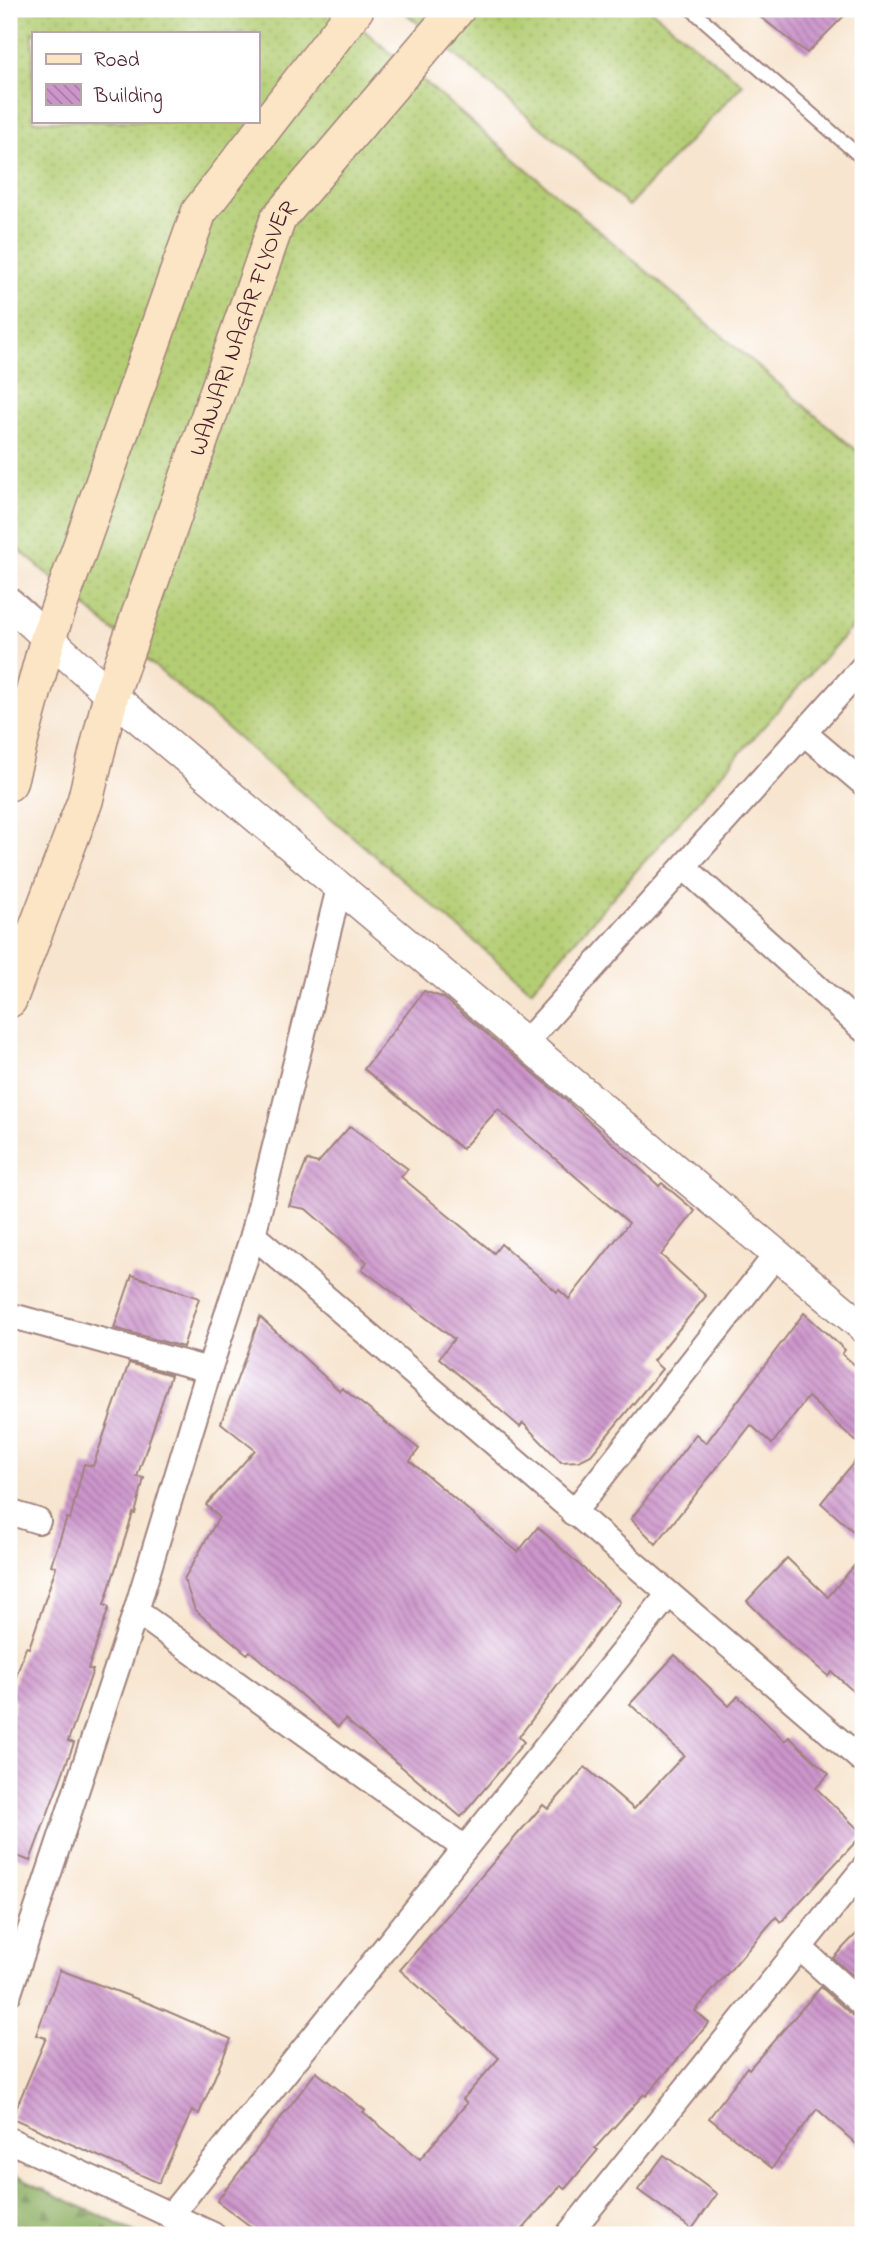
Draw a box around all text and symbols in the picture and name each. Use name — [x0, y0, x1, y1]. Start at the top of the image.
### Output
legend — [32, 32, 259, 122]
text: Road — [94, 46, 140, 76]
text: Building — [93, 82, 163, 114]
street label: WANJARI NAGAR FLYOVER — [181, 193, 307, 461]

